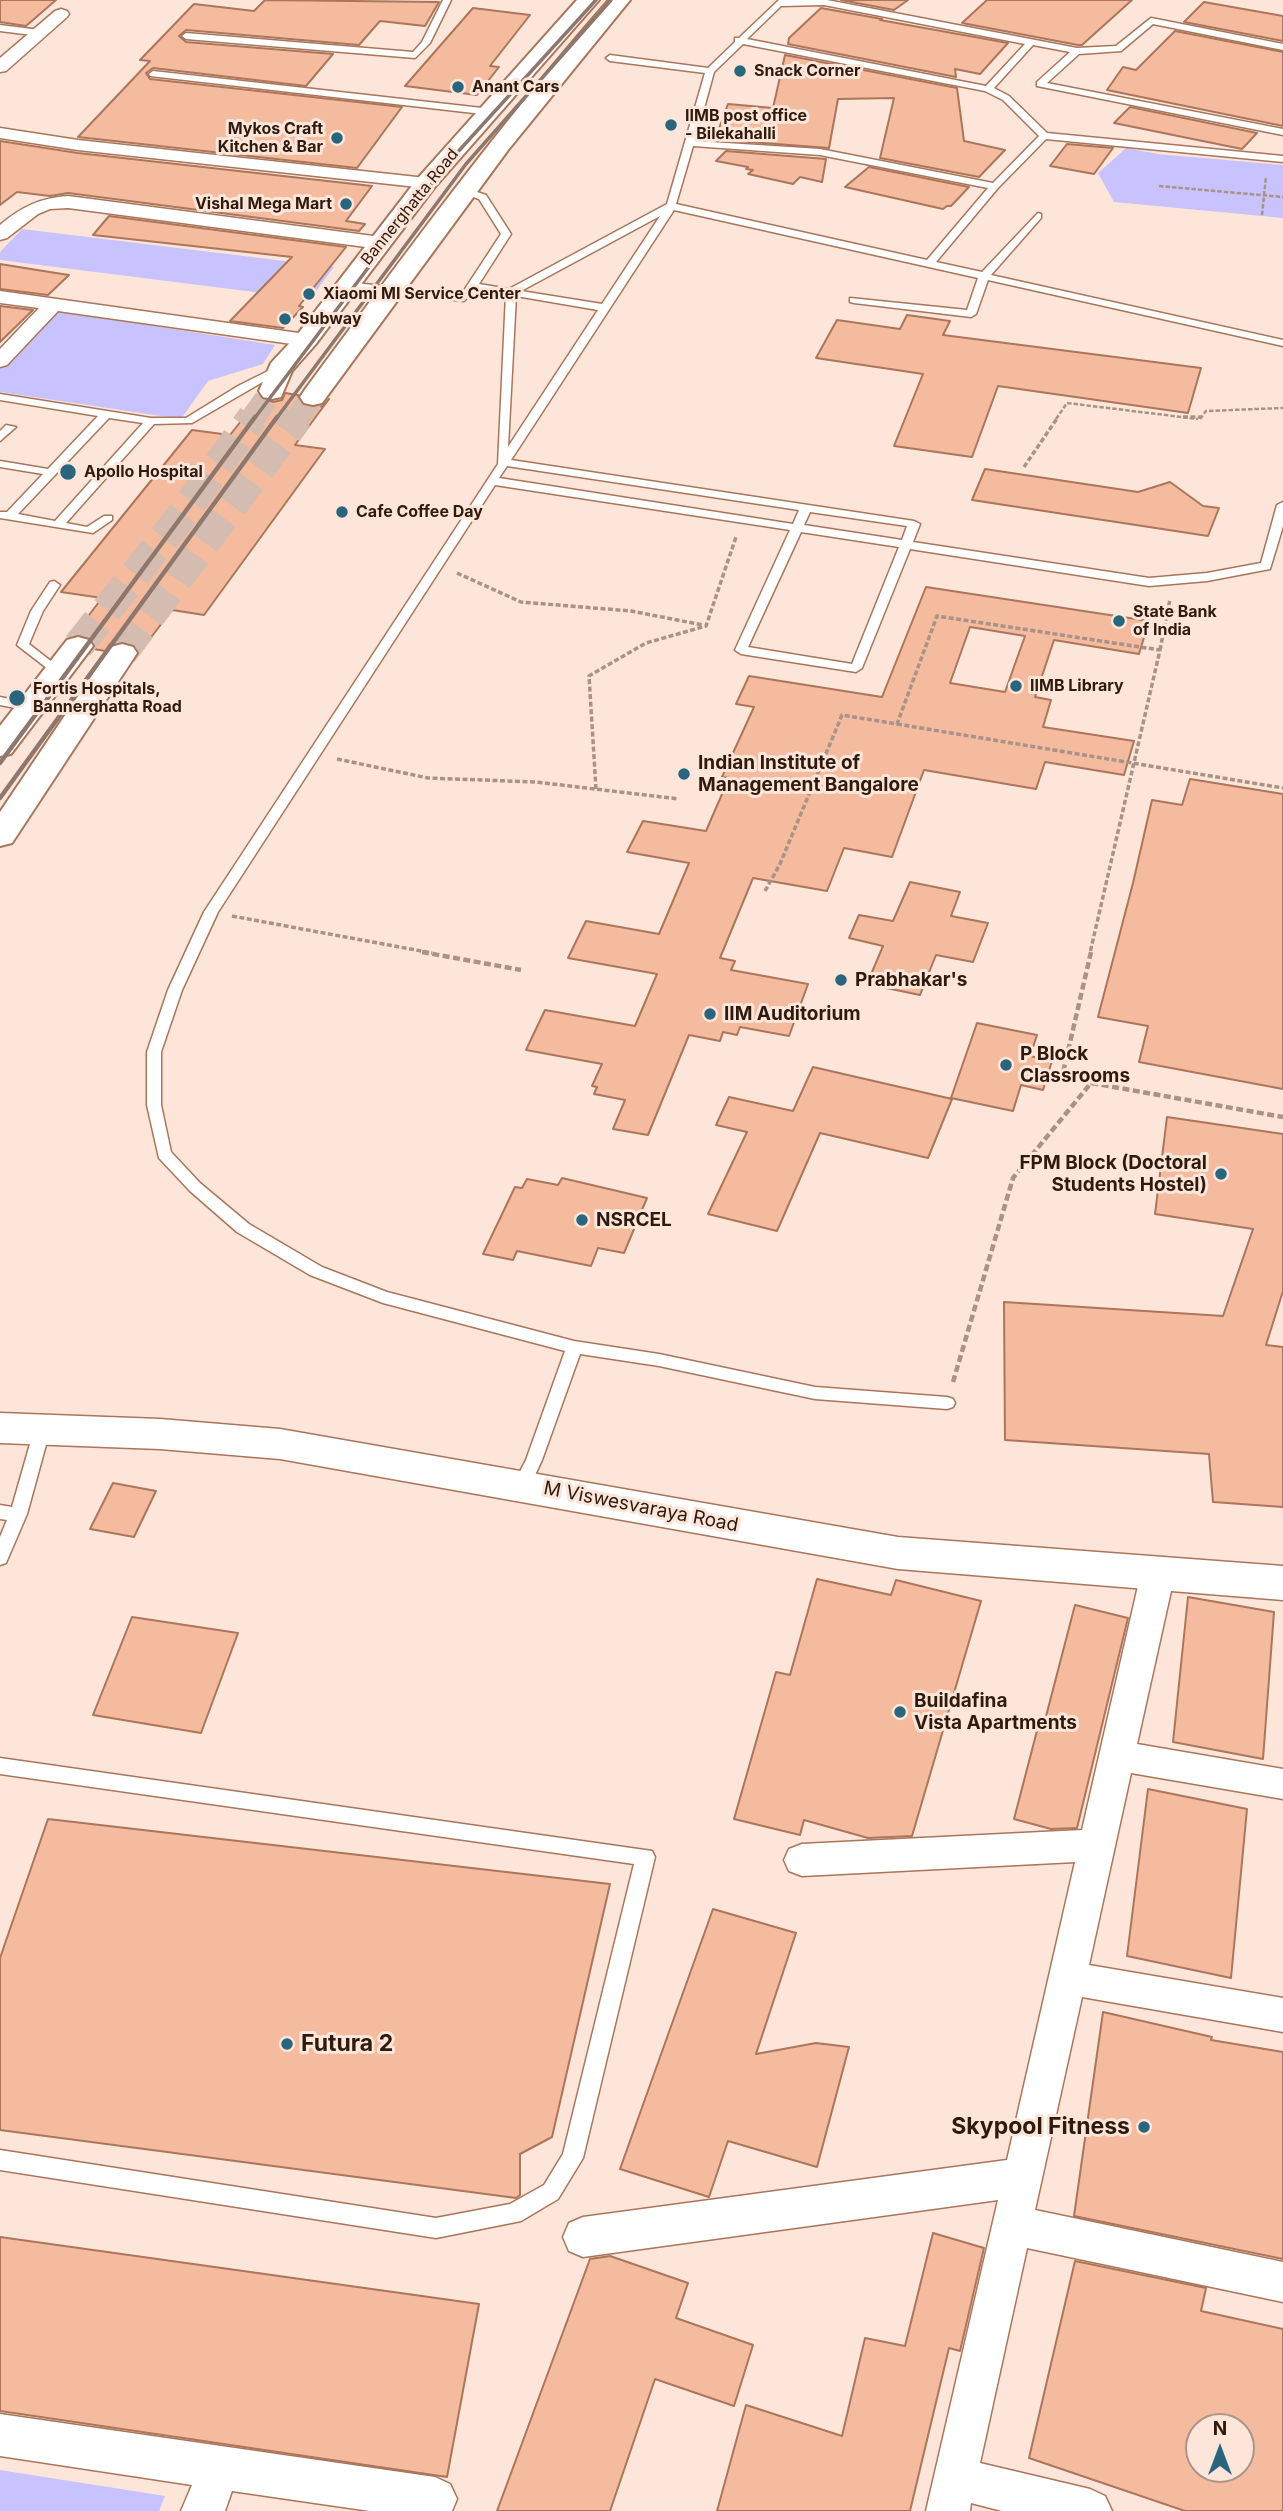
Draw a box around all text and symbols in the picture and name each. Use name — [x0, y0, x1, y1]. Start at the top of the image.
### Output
place label: Snack Corner — [754, 61, 860, 81]
marker: Snack Corner — [732, 63, 748, 79]
place label: Anant Cars — [472, 77, 559, 97]
marker: Anant Cars — [450, 79, 466, 95]
place label: IIMB post office - Bilekahalli — [685, 106, 807, 144]
marker: IIMB post office - Bilekahalli — [663, 117, 679, 133]
place label: Mykos Craft Kitchen & Bar — [218, 119, 323, 157]
marker: Mykos Craft Kitchen & Bar — [329, 130, 345, 146]
street label: Bannerghatta Road — [357, 145, 463, 269]
place label: Vishal Mega Mart — [195, 194, 332, 214]
marker: Vishal Mega Mart — [338, 196, 354, 212]
place label: Xiaomi MI Service Center — [323, 284, 521, 304]
marker: Xiaomi MI Service Center — [301, 286, 317, 302]
place label: Subway — [299, 309, 362, 329]
marker: Subway — [277, 311, 293, 327]
marker: Apollo Hospital — [58, 462, 78, 482]
place label: Apollo Hospital — [84, 462, 203, 482]
place label: Cafe Coffee Day — [356, 502, 483, 522]
marker: Cafe Coffee Day — [334, 504, 350, 520]
place label: State Bank of India — [1133, 602, 1217, 640]
marker: State Bank of India — [1111, 613, 1127, 629]
place label: IIMB Library — [1030, 676, 1124, 696]
marker: IIMB Library — [1008, 678, 1024, 694]
place label: Fortis Hospitals, Bannerghatta Road — [33, 679, 182, 717]
marker: Fortis Hospitals, Bannerghatta Road — [7, 688, 27, 708]
place label: Indian Institute of Management Bangalore — [698, 752, 919, 796]
marker: Indian Institute of Management Bangalore — [676, 766, 692, 782]
place label: Prabhakar's — [855, 969, 967, 991]
marker: Prabhakar's — [833, 972, 849, 988]
place label: IIM Auditorium — [724, 1003, 861, 1025]
marker: IIM Auditorium — [702, 1006, 718, 1022]
place label: P Block Classrooms — [1020, 1043, 1130, 1087]
marker: P Block Classrooms — [998, 1057, 1014, 1073]
place label: FPM Block (Doctoral Students Hostel) — [1019, 1152, 1207, 1196]
marker: FPM Block (Doctoral Students Hostel) — [1213, 1166, 1229, 1182]
place label: NSRCEL — [596, 1209, 672, 1231]
marker: NSRCEL — [574, 1212, 590, 1228]
street label: M Viswesvaraya Road — [542, 1477, 740, 1537]
place label: Buildafina Vista Apartments — [914, 1690, 1077, 1734]
marker: Buildafina Vista Apartments — [892, 1704, 908, 1720]
place label: Futura 2 — [301, 2030, 393, 2058]
marker: Futura 2 — [279, 2036, 295, 2052]
place label: Skypool Fitness — [951, 2113, 1130, 2141]
marker: Skypool Fitness — [1136, 2119, 1152, 2135]
north arrow — [1185, 2413, 1255, 2483]
text: N — [1213, 2417, 1227, 2440]

